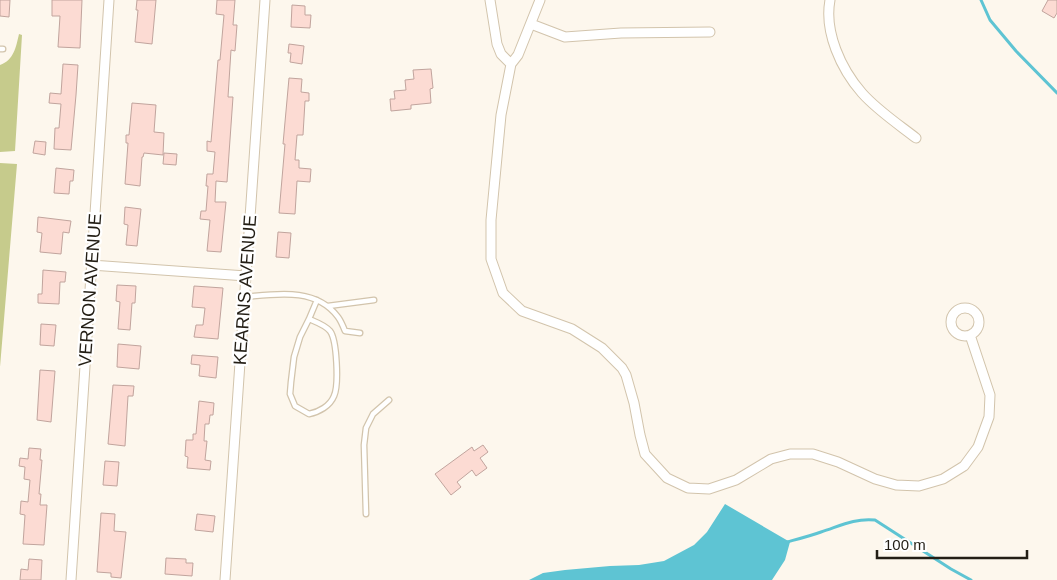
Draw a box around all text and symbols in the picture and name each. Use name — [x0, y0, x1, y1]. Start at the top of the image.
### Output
street label: VERNON AVENUE — [75, 213, 105, 367]
street label: KEARNS AVENUE — [230, 214, 260, 366]
scale bar — [877, 528, 1027, 560]
text: 100 m — [884, 536, 926, 553]

